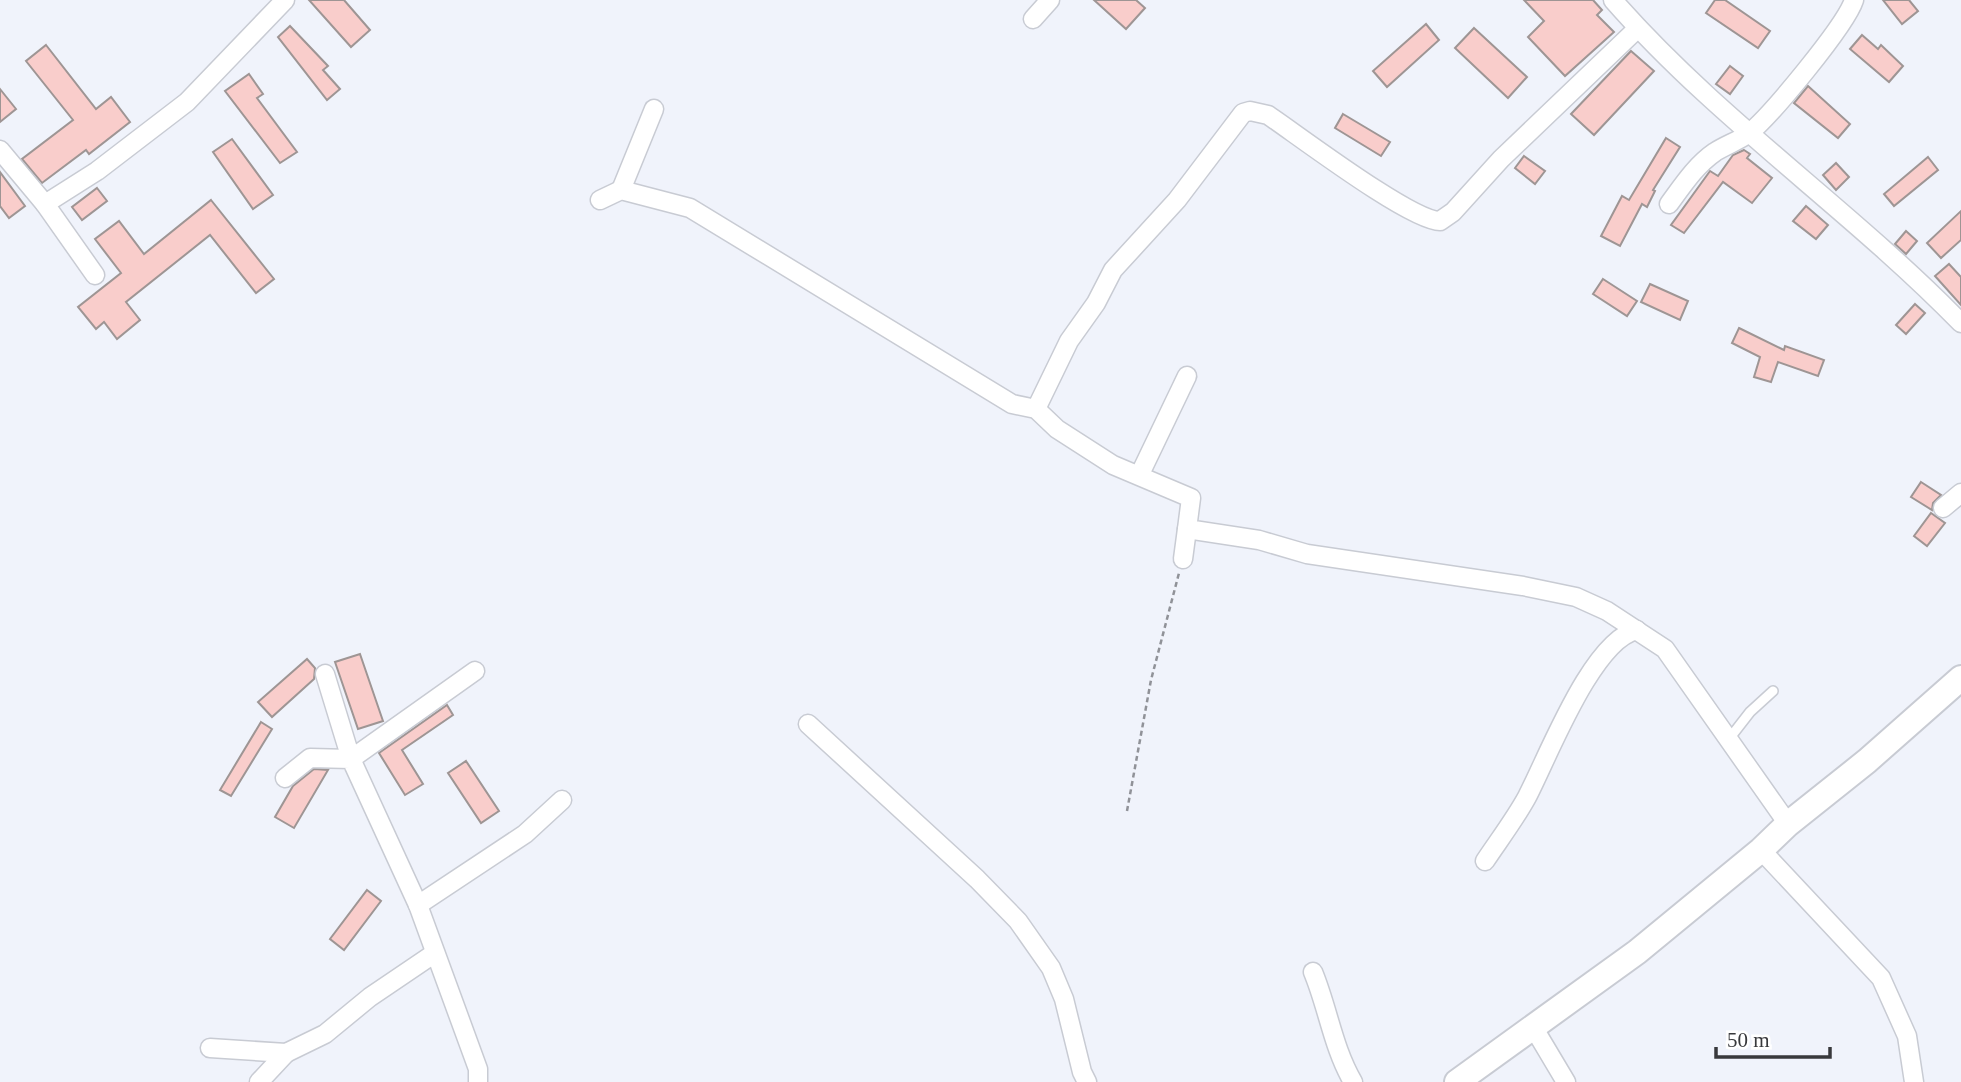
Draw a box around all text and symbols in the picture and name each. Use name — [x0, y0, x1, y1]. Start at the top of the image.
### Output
scale bar — [1716, 1016, 1830, 1060]
text: 50 m — [1727, 1028, 1770, 1052]

